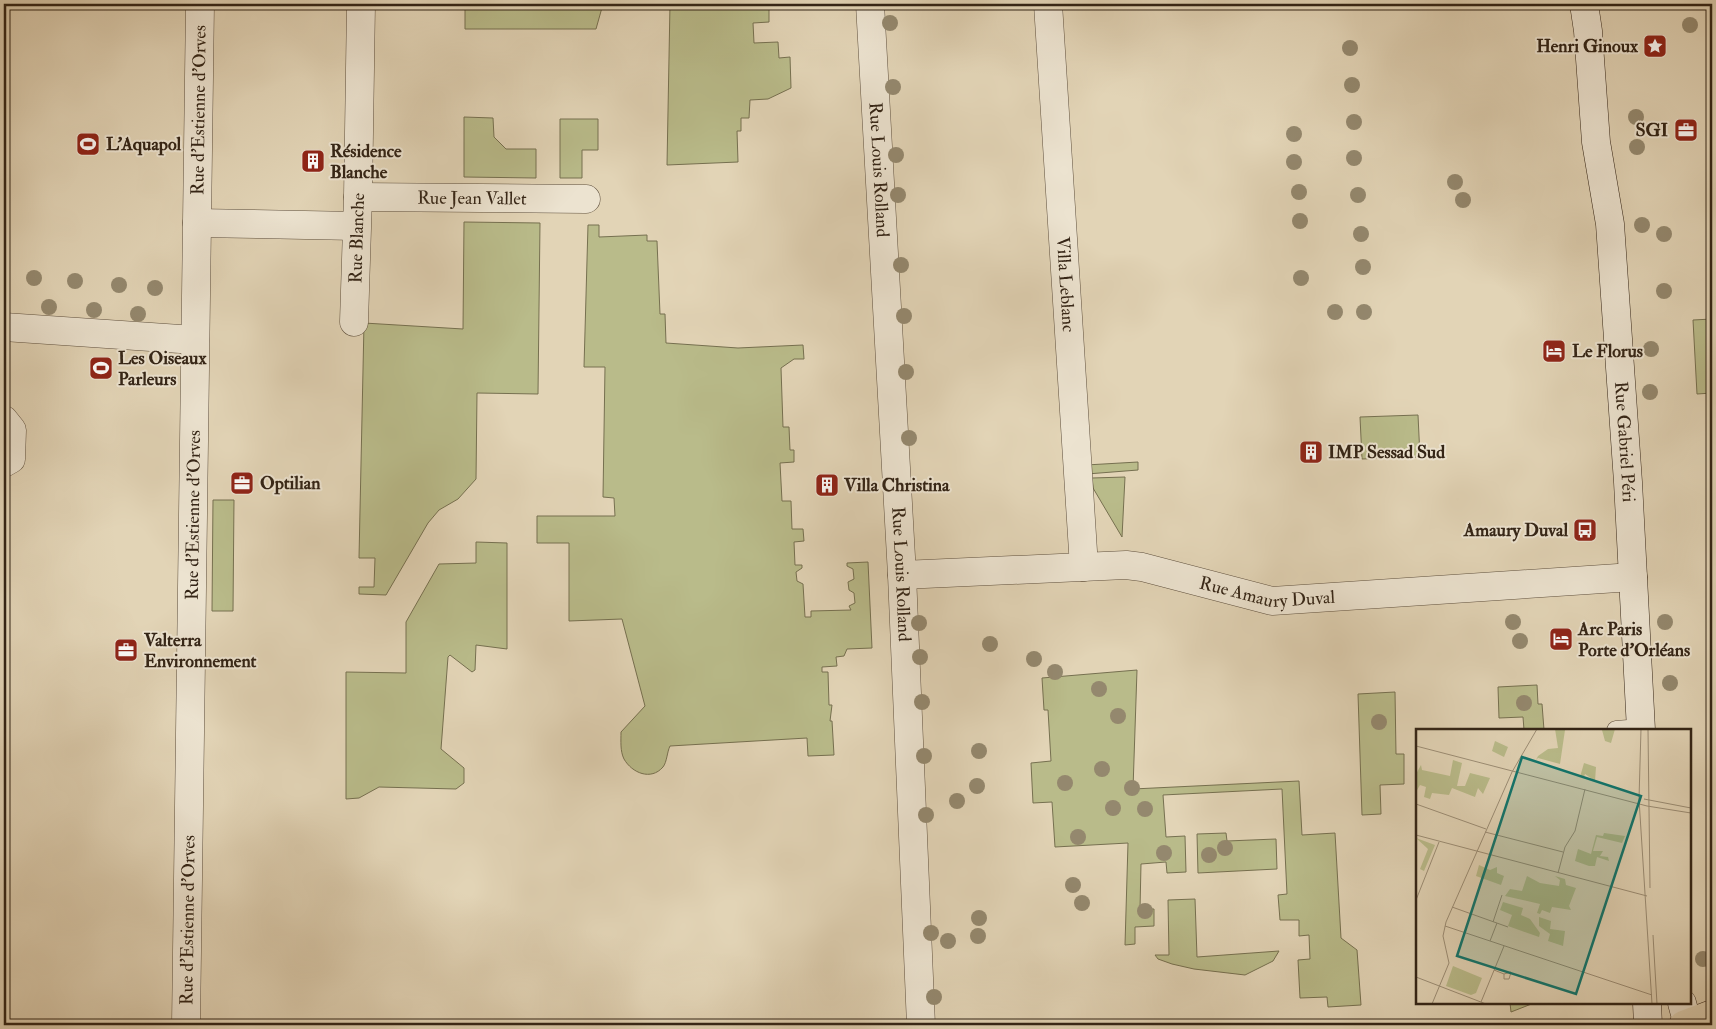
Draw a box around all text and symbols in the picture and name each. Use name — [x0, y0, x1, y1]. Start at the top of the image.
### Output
street label: Rue d'Estienne d'Orves — [186, 25, 212, 195]
place icon: Henri Ginoux — [1642, 33, 1668, 59]
place label: Henri Ginoux — [1536, 35, 1639, 58]
street label: Rue Louis Rolland — [864, 102, 894, 238]
office icon: SGI — [1673, 117, 1699, 143]
place label: SGI — [1636, 119, 1668, 142]
sports icon: L'Aquapol — [75, 131, 101, 157]
place label: L'Aquapol — [106, 133, 181, 156]
place label: Résidence Blanche — [330, 140, 402, 184]
building icon: Résidence Blanche — [300, 148, 326, 174]
street label: Rue Jean Vallet — [417, 187, 527, 210]
street label: Rue Blanche — [344, 192, 370, 284]
street label: Villa Leblanc — [1051, 236, 1080, 333]
hotel icon: Le Florus — [1541, 338, 1567, 364]
place label: Le Florus — [1572, 340, 1643, 363]
place label: Les Oiseaux Parleurs — [118, 347, 207, 391]
sports icon: Les Oiseaux Parleurs — [88, 355, 114, 381]
street label: Rue Gabriel Péri — [1609, 380, 1640, 503]
street label: Rue d'Estienne d'Orves — [181, 430, 206, 600]
building icon: IMP Sessad Sud — [1298, 439, 1324, 465]
place label: IMP Sessad Sud — [1328, 441, 1445, 464]
office icon: Optilian — [229, 470, 255, 496]
place label: Optilian — [260, 472, 321, 495]
building icon: Villa Christina — [814, 472, 840, 498]
place label: Villa Christina — [843, 474, 950, 497]
street label: Rue Louis Rolland — [886, 506, 916, 642]
bus stop icon: Amaury Duval — [1572, 517, 1598, 543]
place label: Amaury Duval — [1463, 519, 1568, 542]
street label: Rue Amaury Duval — [1197, 571, 1336, 613]
place label: Arc Paris Porte d'Orléans — [1577, 618, 1690, 662]
hotel icon: Arc Paris Porte d'Orléans — [1548, 626, 1574, 652]
place label: Valterra Environnement — [143, 629, 257, 673]
office icon: Valterra Environnement — [113, 637, 139, 663]
inset map — [1416, 729, 1691, 1004]
street label: Rue d'Estienne d'Orves — [175, 835, 201, 1005]

